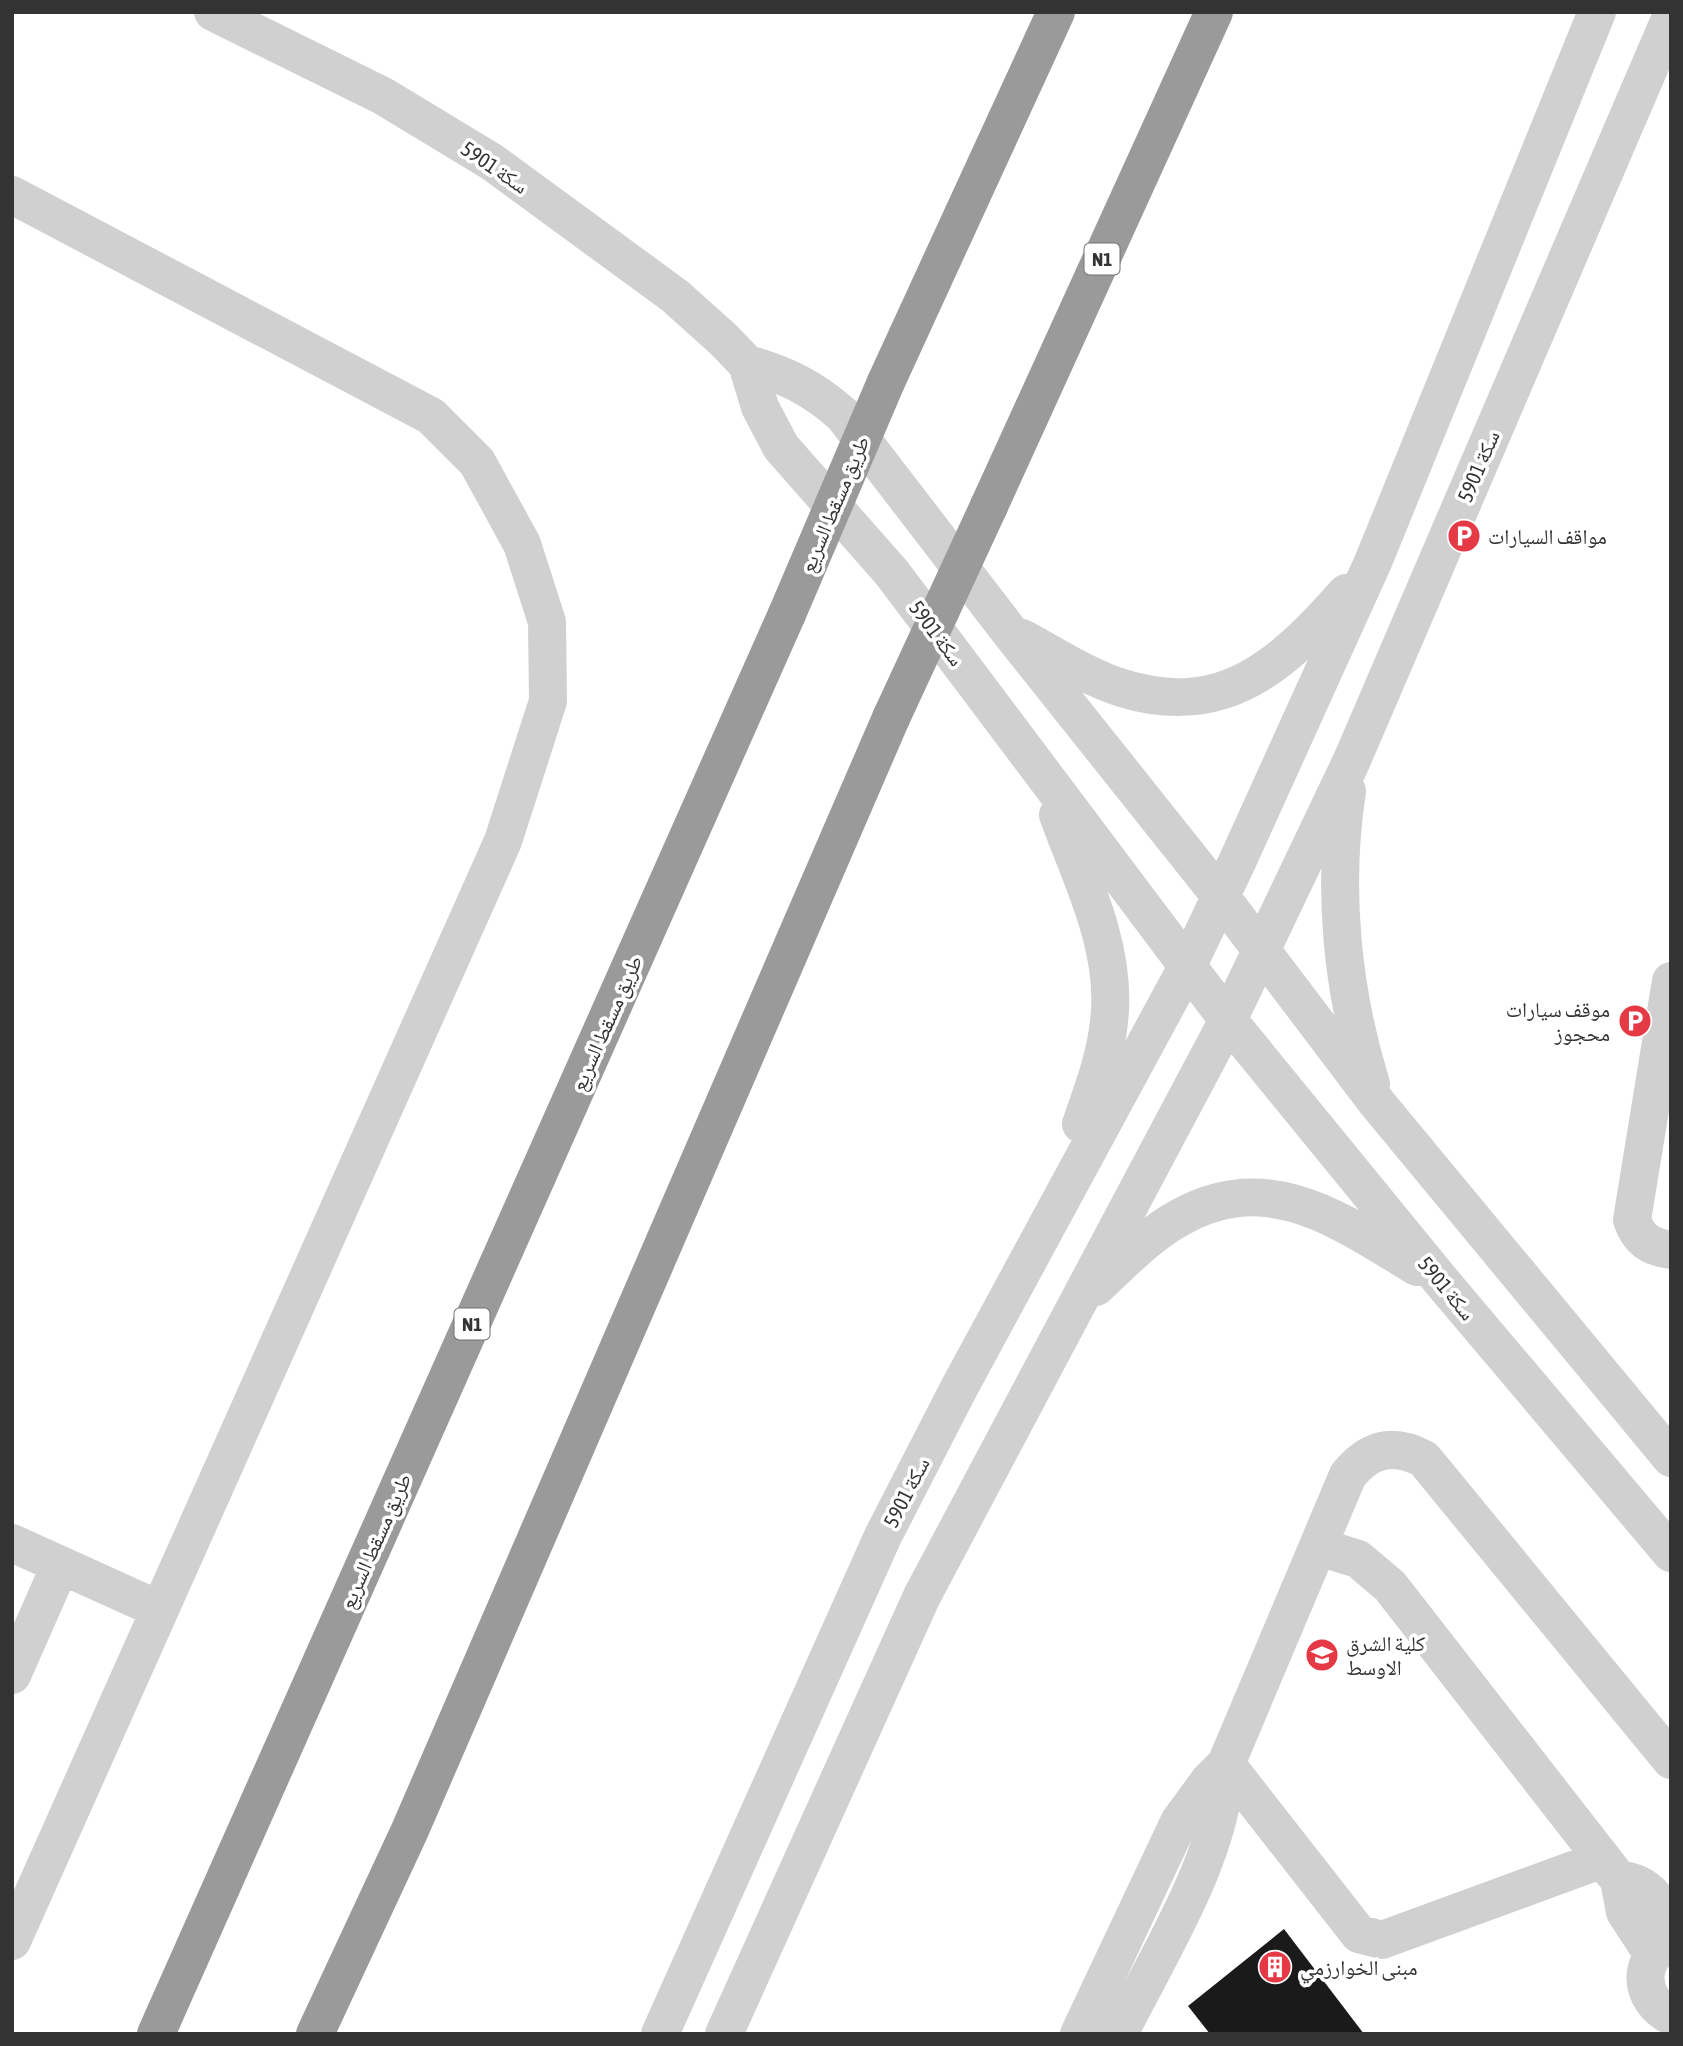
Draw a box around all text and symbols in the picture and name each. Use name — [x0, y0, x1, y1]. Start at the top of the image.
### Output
street label: سكة 5901 — [457, 136, 533, 198]
road number: N1 — [1084, 244, 1120, 274]
street label: سكة 5901 — [1452, 427, 1504, 505]
street label: طريق مسقط السريع — [794, 432, 875, 577]
parking icon: مواقف السيارات — [1445, 517, 1483, 555]
place label: مواقف السيارات — [1488, 524, 1607, 548]
street label: سكة 5901 — [905, 596, 969, 670]
street label: طريق مسقط السريع — [565, 952, 648, 1095]
place label: موقف سيارات محجوز — [1506, 997, 1610, 1045]
parking icon: موقف سيارات محجوز — [1616, 1002, 1654, 1040]
street label: سكة 5901 — [1414, 1251, 1480, 1325]
road number: N1 — [454, 1308, 490, 1340]
street label: سكة 5901 — [878, 1453, 934, 1531]
street label: طريق مسقط السريع — [334, 1470, 417, 1613]
place label: كلية الشرق الاوسط — [1346, 1631, 1426, 1679]
school or university icon: كلية الشرق الاوسط — [1303, 1636, 1341, 1674]
building icon: مبنى الخوارزمي — [1256, 1948, 1294, 1986]
place label: مبنى الخوارزمي — [1300, 1955, 1418, 1984]

